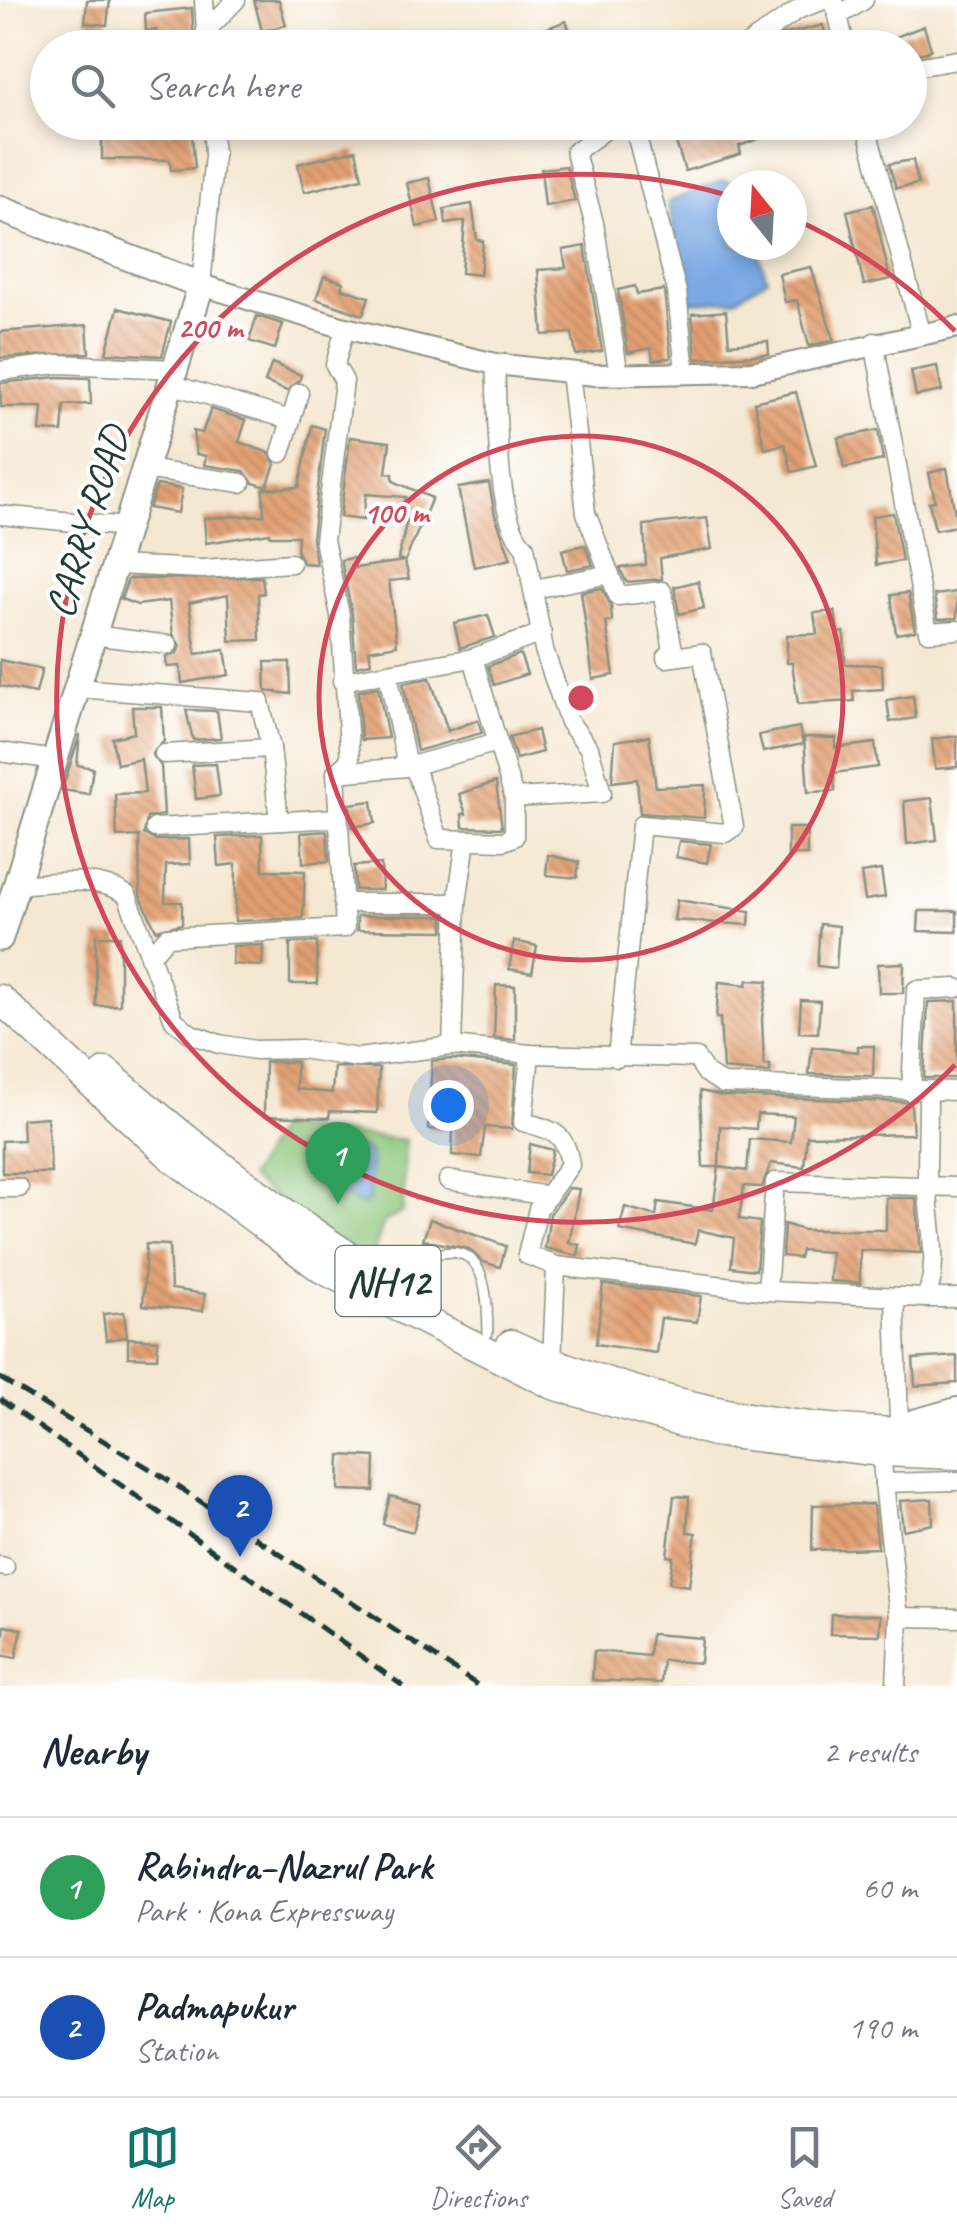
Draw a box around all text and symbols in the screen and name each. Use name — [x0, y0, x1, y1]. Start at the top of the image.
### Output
search box — [30, 30, 927, 140]
icon: search — [65, 58, 120, 113]
text: Search here — [145, 62, 300, 109]
north arrow — [717, 170, 807, 260]
text: 200 m — [178, 309, 245, 347]
street label: CARRY ROAD — [33, 417, 143, 624]
text: 100 m — [364, 494, 431, 532]
centre of rings — [563, 680, 599, 716]
your location — [423, 1080, 474, 1131]
pin: 1 — [306, 1122, 370, 1204]
road number: NH12 — [336, 1246, 440, 1316]
pin: 2 — [208, 1474, 272, 1557]
text: Nearby — [40, 1725, 146, 1778]
text: 2 results — [823, 1731, 917, 1772]
text: Rabindra–Nazrul Park — [135, 1843, 432, 1890]
text: 1 — [65, 1867, 80, 1908]
text: 60 m — [863, 1867, 917, 1908]
text: Park · Kona Expressway — [135, 1890, 393, 1931]
text: Padmapukur — [135, 1983, 293, 2030]
text: 2 — [65, 2007, 80, 2048]
text: 190 m — [848, 2007, 917, 2048]
text: Station — [135, 2030, 218, 2071]
tab: Map — [125, 2120, 180, 2215]
tab: Directions — [430, 2120, 527, 2215]
tab: Saved — [777, 2120, 832, 2215]

